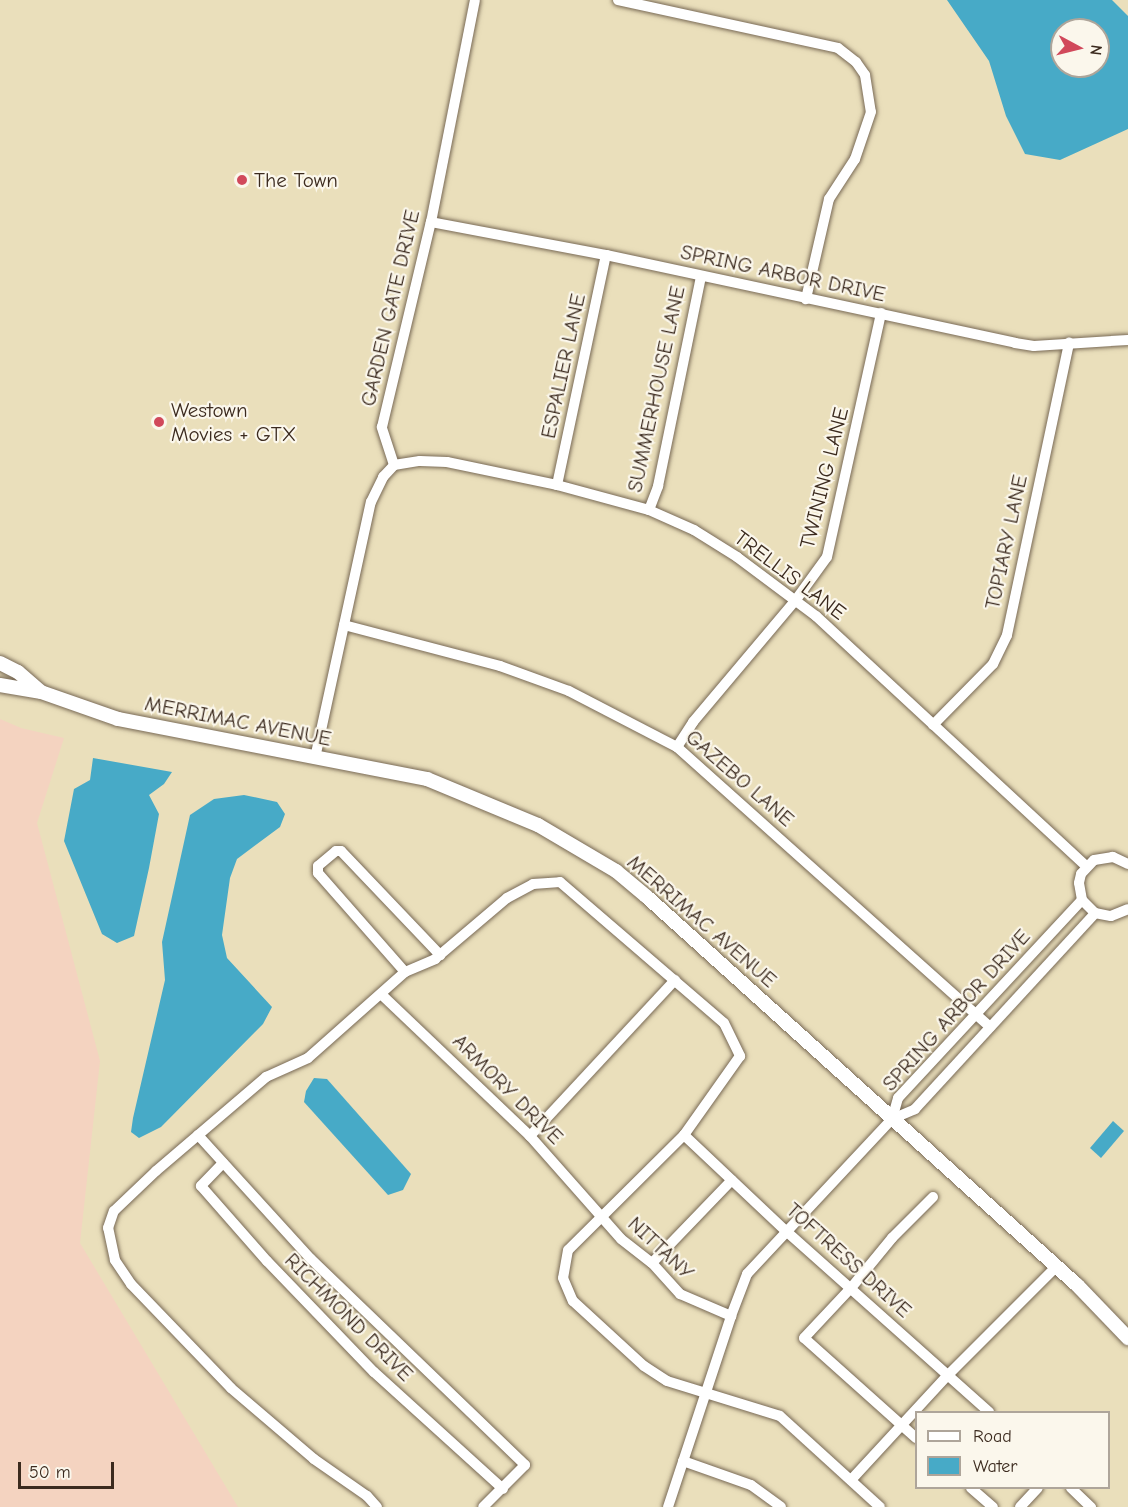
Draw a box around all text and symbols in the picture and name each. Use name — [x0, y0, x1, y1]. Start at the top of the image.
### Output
north arrow — [1050, 18, 1110, 78]
text: N — [1086, 44, 1105, 56]
place label: The Town — [254, 167, 338, 193]
marker: The Town — [235, 173, 249, 187]
street label: GARDEN GATE DRIVE — [355, 207, 425, 409]
street label: SPRING ARBOR DRIVE — [678, 239, 888, 307]
street label: SUMMERHOUSE LANE — [622, 284, 690, 494]
street label: ESPALIER LANE — [535, 291, 591, 441]
place label: Westown Movies + GTX — [171, 397, 296, 447]
street label: TWINING LANE — [794, 405, 854, 551]
marker: Westown Movies + GTX — [152, 415, 166, 429]
street label: TOPIARY LANE — [979, 473, 1033, 611]
street label: TRELLIS LANE — [729, 525, 851, 625]
street label: MERRIMAC AVENUE — [143, 691, 333, 751]
street label: GAZEBO LANE — [681, 724, 799, 832]
street label: MERRIMAC AVENUE — [622, 849, 782, 993]
street label: SPRING ARBOR DRIVE — [877, 924, 1035, 1096]
street label: ARMORY DRIVE — [448, 1029, 568, 1149]
street label: TOFTRESS DRIVE — [781, 1197, 917, 1323]
street label: NITTANY — [623, 1211, 699, 1285]
street label: RICHMOND DRIVE — [280, 1248, 418, 1386]
legend — [915, 1411, 1110, 1489]
text: Road — [973, 1426, 1012, 1447]
scale bar — [21, 1450, 117, 1488]
text: Water — [973, 1456, 1017, 1477]
text: 50 m — [29, 1462, 71, 1483]

